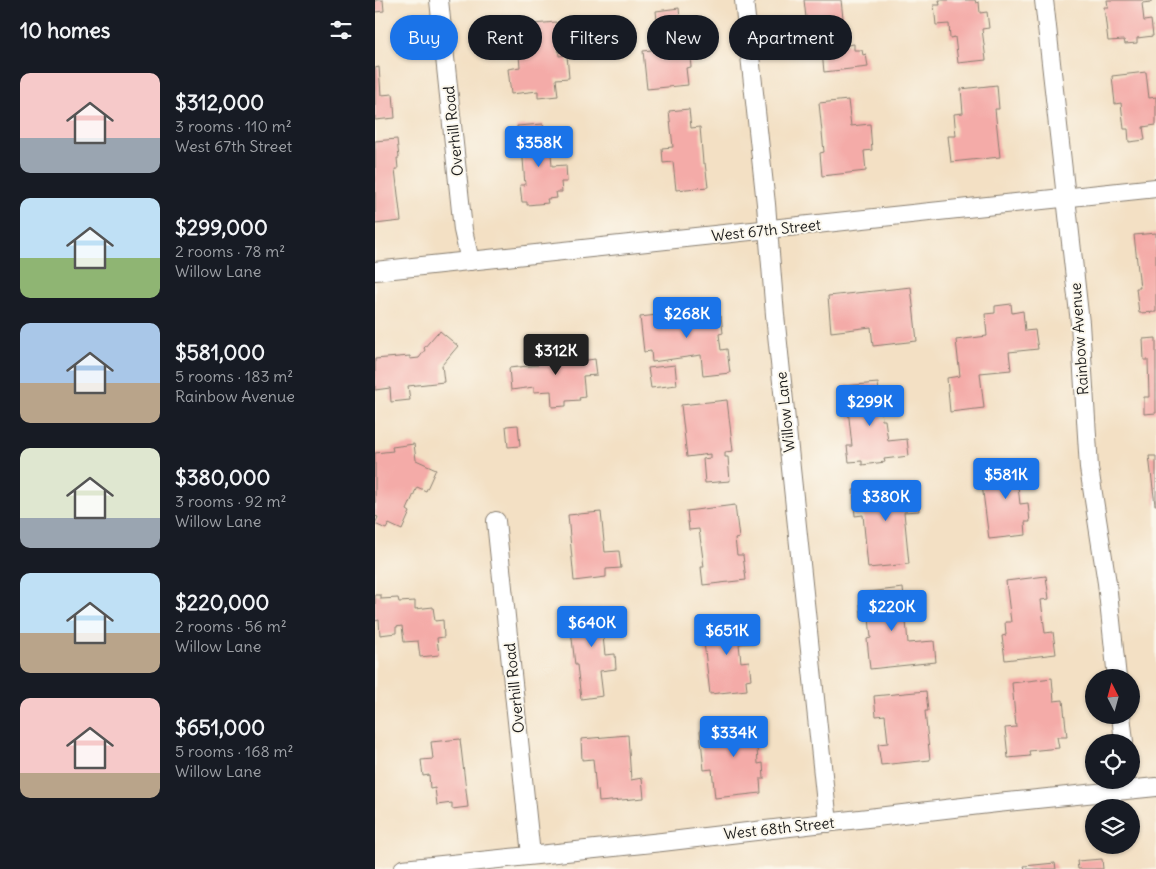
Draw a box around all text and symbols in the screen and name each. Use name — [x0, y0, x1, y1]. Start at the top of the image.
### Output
chip: Buy — [390, 15, 458, 60]
chip: Rent — [468, 15, 542, 60]
chip: Filters — [552, 15, 637, 60]
chip: New — [647, 15, 719, 60]
chip: Apartment — [729, 15, 852, 60]
icon: filters — [327, 16, 355, 44]
text: 10 homes — [20, 17, 110, 44]
street label: Overhill Road — [439, 85, 467, 177]
text: $312,000 — [175, 89, 264, 116]
icon: home — [60, 93, 120, 153]
text: 3 rooms · 110 m² — [175, 116, 292, 136]
pin: $358K — [504, 126, 574, 168]
text: $358K — [516, 132, 562, 152]
text: West 67th Street — [175, 136, 292, 156]
text: $299,000 — [175, 214, 268, 241]
street label: West 67th Street — [710, 215, 822, 245]
icon: home — [60, 218, 120, 278]
text: 2 rooms · 78 m² — [175, 241, 285, 261]
text: Willow Lane — [175, 261, 261, 281]
street label: Rainbow Avenue — [1066, 282, 1092, 396]
pin: $268K — [652, 296, 722, 339]
text: $268K — [664, 303, 710, 323]
pin: $312K — [521, 334, 591, 376]
text: $581,000 — [175, 339, 265, 366]
text: $312K — [535, 340, 577, 360]
icon: home — [60, 343, 120, 403]
text: 5 rooms · 183 m² — [175, 366, 293, 386]
street label: Willow Lane — [771, 371, 799, 453]
pin: $299K — [835, 384, 905, 427]
text: Rainbow Avenue — [175, 386, 295, 406]
text: $299K — [847, 391, 893, 411]
pin: $581K — [971, 458, 1041, 500]
text: $380,000 — [175, 464, 270, 491]
text: $581K — [984, 464, 1028, 484]
icon: home — [60, 468, 120, 528]
pin: $380K — [851, 480, 921, 522]
text: $380K — [862, 486, 910, 506]
text: 3 rooms · 92 m² — [175, 491, 287, 511]
text: Willow Lane — [175, 511, 261, 531]
text: $220,000 — [175, 589, 269, 616]
pin: $220K — [857, 590, 927, 632]
icon: home — [60, 593, 120, 653]
text: $220K — [869, 596, 915, 616]
pin: $640K — [557, 606, 627, 648]
text: $640K — [568, 612, 616, 632]
pin: $651K — [692, 614, 762, 656]
text: 2 rooms · 56 m² — [175, 616, 287, 636]
text: $651K — [705, 620, 749, 640]
text: Willow Lane — [175, 636, 261, 656]
street label: Overhill Road — [500, 642, 528, 734]
north arrow — [1085, 669, 1140, 724]
map controls — [1085, 669, 1140, 854]
text: $651,000 — [175, 714, 265, 741]
pin: $334K — [699, 716, 769, 758]
icon: home — [60, 718, 120, 778]
text: $334K — [711, 722, 757, 742]
button: locate — [1085, 734, 1140, 789]
text: 5 rooms · 168 m² — [175, 741, 293, 761]
text: Willow Lane — [175, 761, 261, 781]
button: layers — [1085, 799, 1140, 854]
street label: West 68th Street — [723, 813, 835, 843]

